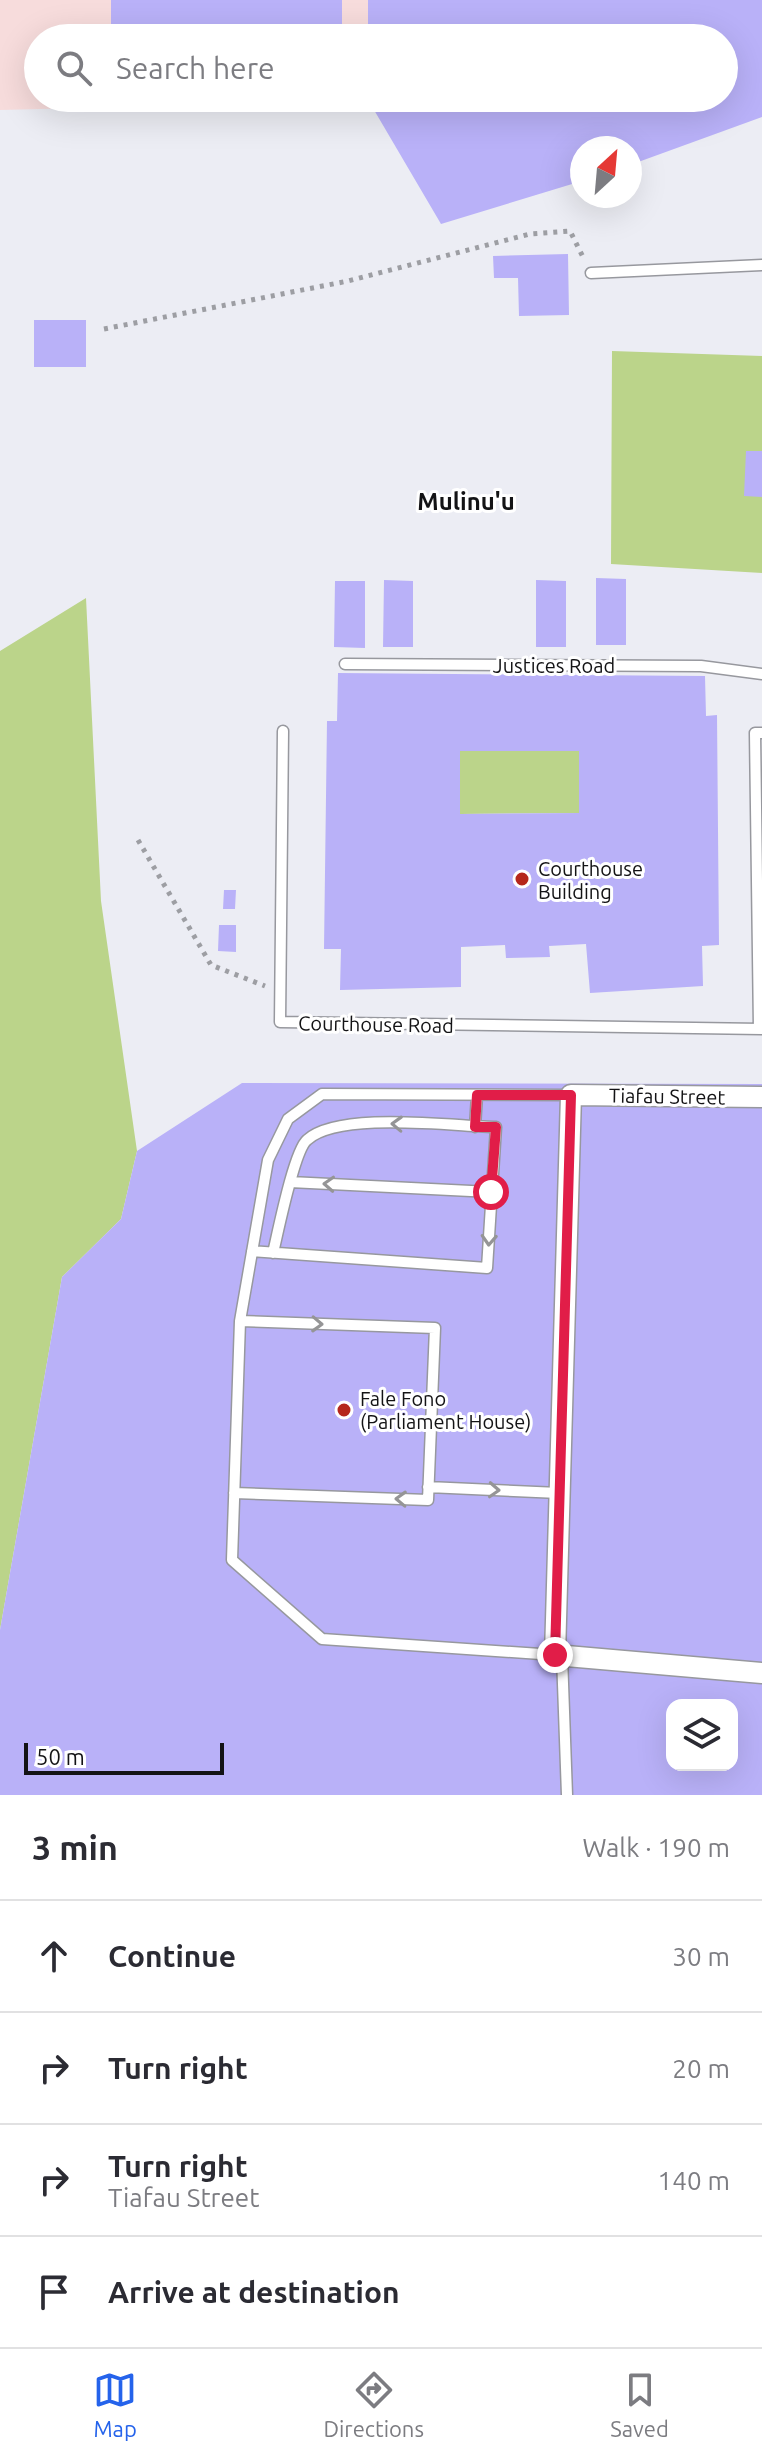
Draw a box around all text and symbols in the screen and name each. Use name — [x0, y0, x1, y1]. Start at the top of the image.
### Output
search box — [24, 24, 738, 112]
icon: search — [52, 46, 96, 90]
text: Search here — [116, 51, 275, 85]
north arrow — [570, 136, 642, 208]
district label: Mulinu'u — [417, 488, 515, 515]
street label: Justices Road — [493, 654, 615, 677]
place label: Courthouse Building — [538, 857, 643, 903]
marker: Courthouse Building — [513, 870, 531, 888]
street label: Courthouse Road — [298, 1011, 454, 1037]
street label: Tiafau Street — [609, 1083, 726, 1109]
one-way arrow — [390, 1115, 403, 1132]
route start — [473, 1174, 509, 1210]
one-way arrow — [322, 1176, 335, 1193]
one-way arrow — [480, 1234, 497, 1247]
one-way arrow — [312, 1315, 324, 1332]
place label: Fale Fono (Parliament House) — [360, 1387, 531, 1433]
marker: Fale Fono (Parliament House) — [335, 1401, 353, 1419]
one-way arrow — [488, 1481, 501, 1498]
one-way arrow — [394, 1491, 407, 1508]
route end — [537, 1637, 573, 1673]
map controls — [666, 1699, 738, 1771]
button: layers — [666, 1699, 738, 1771]
scale bar — [24, 1739, 224, 1775]
text: 50 m — [36, 1744, 85, 1769]
text: 3 min — [32, 1828, 118, 1866]
text: Walk · 190 m — [582, 1833, 730, 1862]
icon: ahead — [32, 1934, 76, 1978]
text: Continue — [108, 1939, 236, 1973]
text: 30 m — [672, 1942, 730, 1971]
icon: right — [32, 2046, 76, 2090]
text: Turn right — [108, 2051, 248, 2085]
text: 20 m — [672, 2054, 730, 2083]
text: Turn right — [108, 2149, 248, 2183]
icon: right — [32, 2158, 76, 2202]
text: 140 m — [658, 2166, 730, 2195]
text: Tiafau Street — [108, 2183, 259, 2212]
icon: arrive — [32, 2270, 76, 2314]
text: Arrive at destination — [108, 2275, 400, 2309]
tab: Map — [93, 2368, 137, 2441]
tab: Directions — [323, 2368, 424, 2441]
tab: Saved — [610, 2368, 669, 2441]

